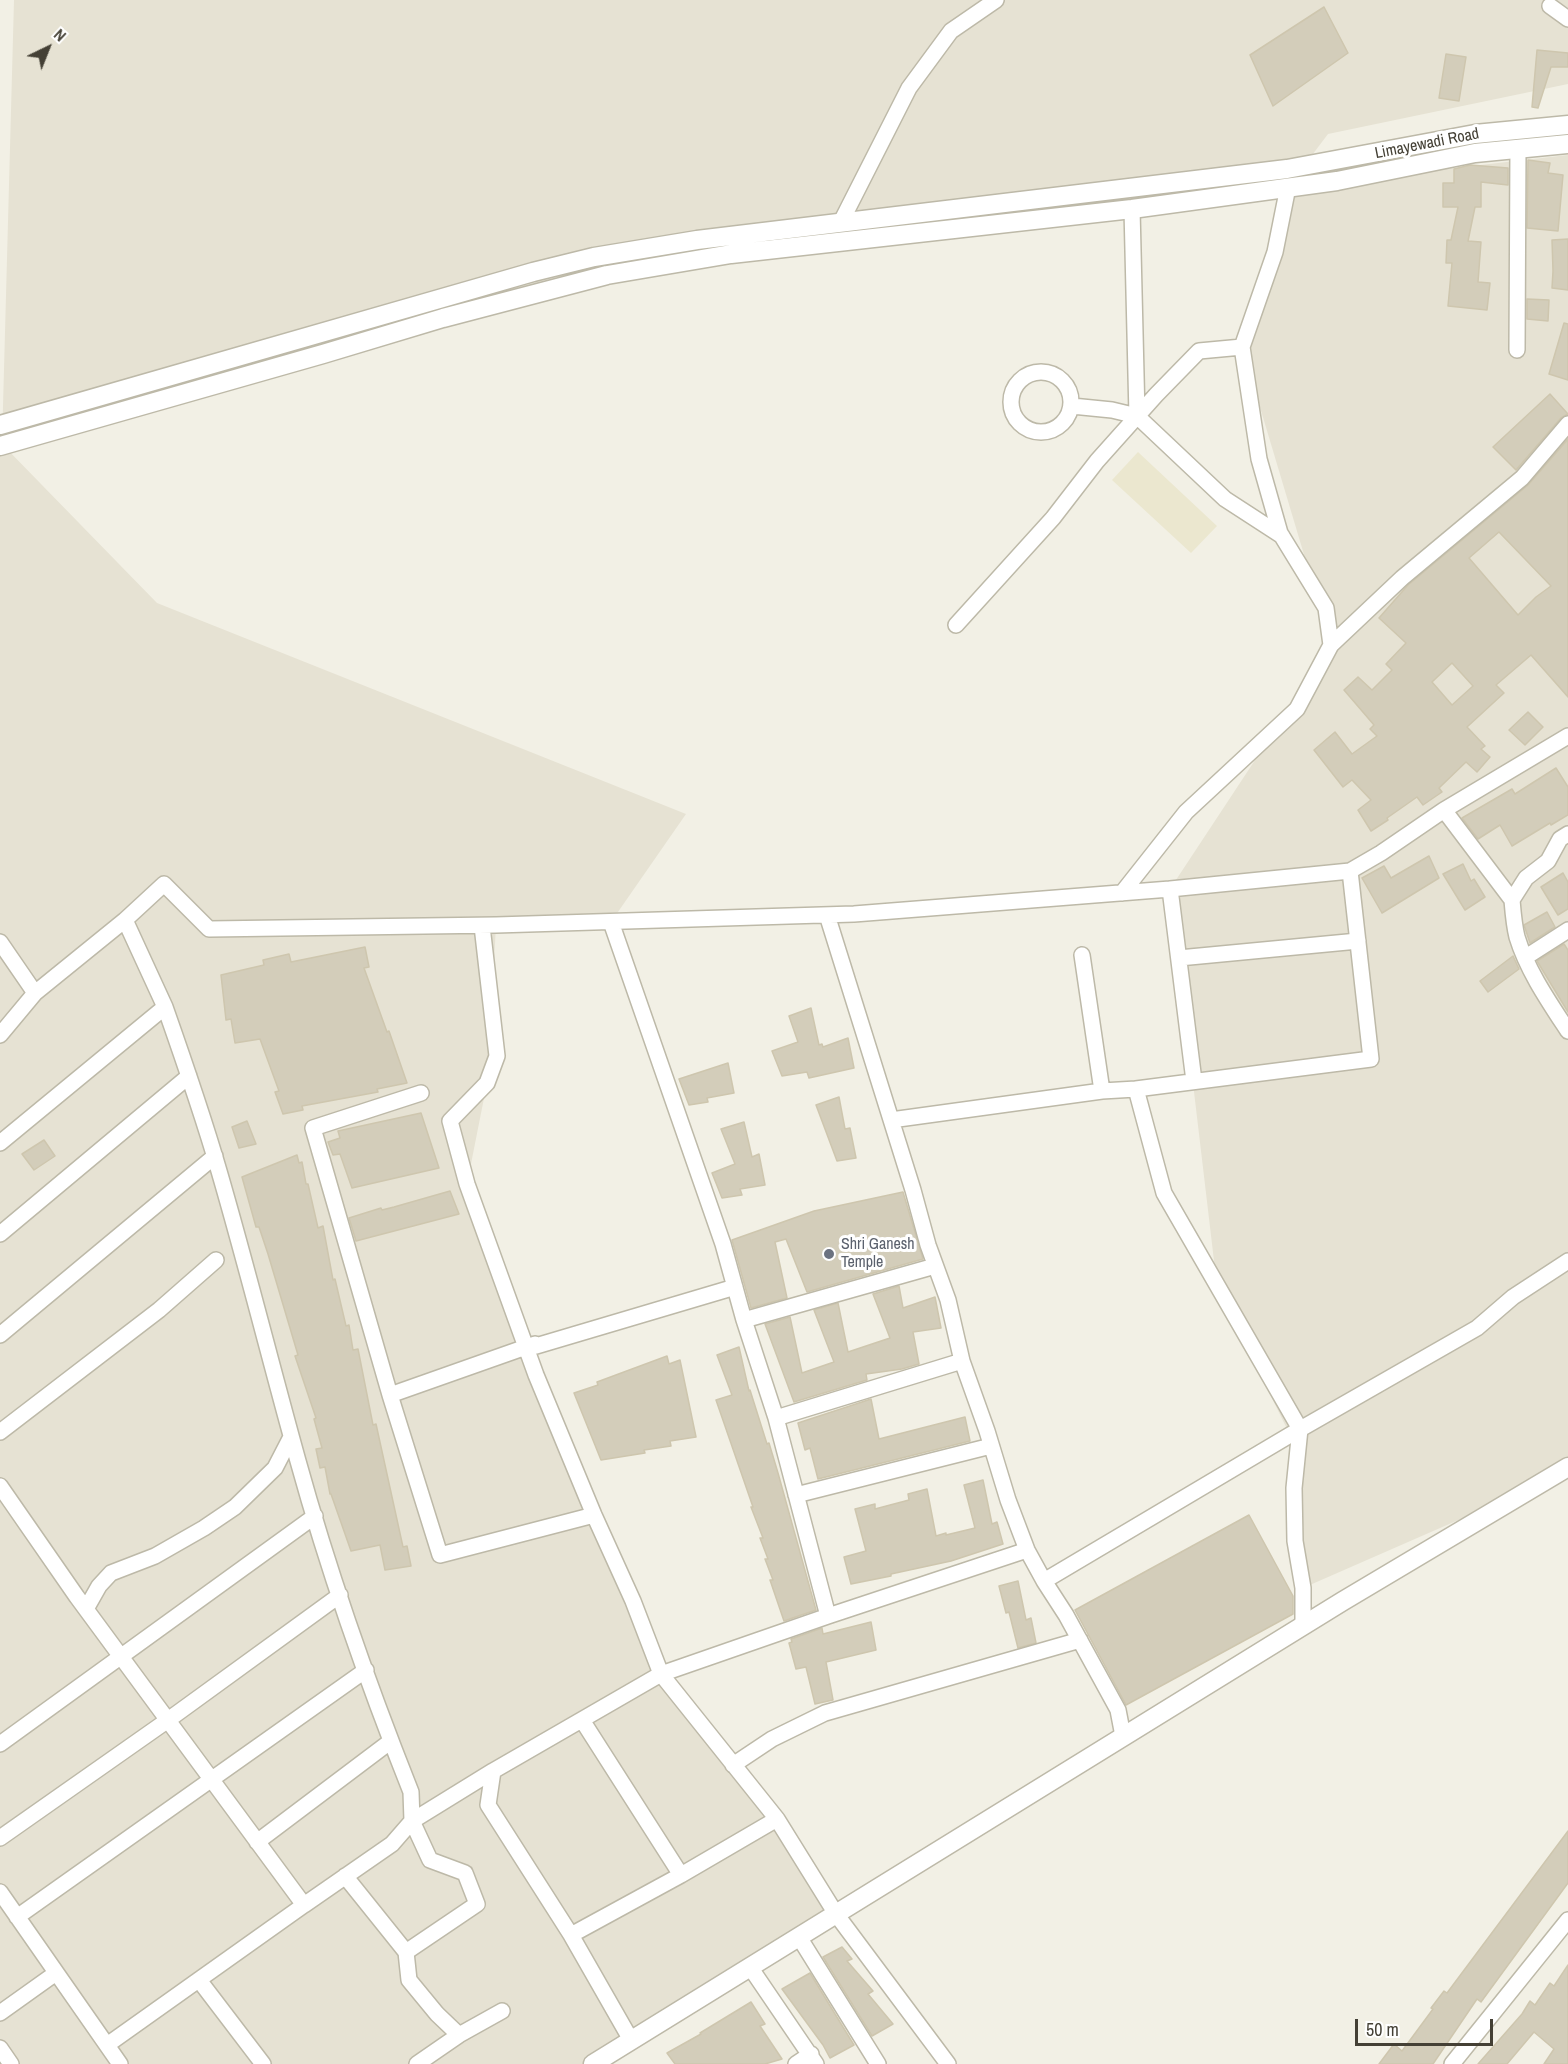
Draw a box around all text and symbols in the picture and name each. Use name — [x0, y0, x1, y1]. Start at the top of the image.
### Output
north arrow — [18, 18, 78, 78]
text: N — [49, 24, 71, 46]
street label: Limayewadi Road — [1373, 124, 1481, 164]
place label: Shri Ganesh Temple — [841, 1235, 915, 1273]
marker: Shri Ganesh Temple — [822, 1247, 836, 1261]
scale bar — [1358, 2007, 1496, 2045]
text: 50 m — [1366, 2017, 1399, 2042]

